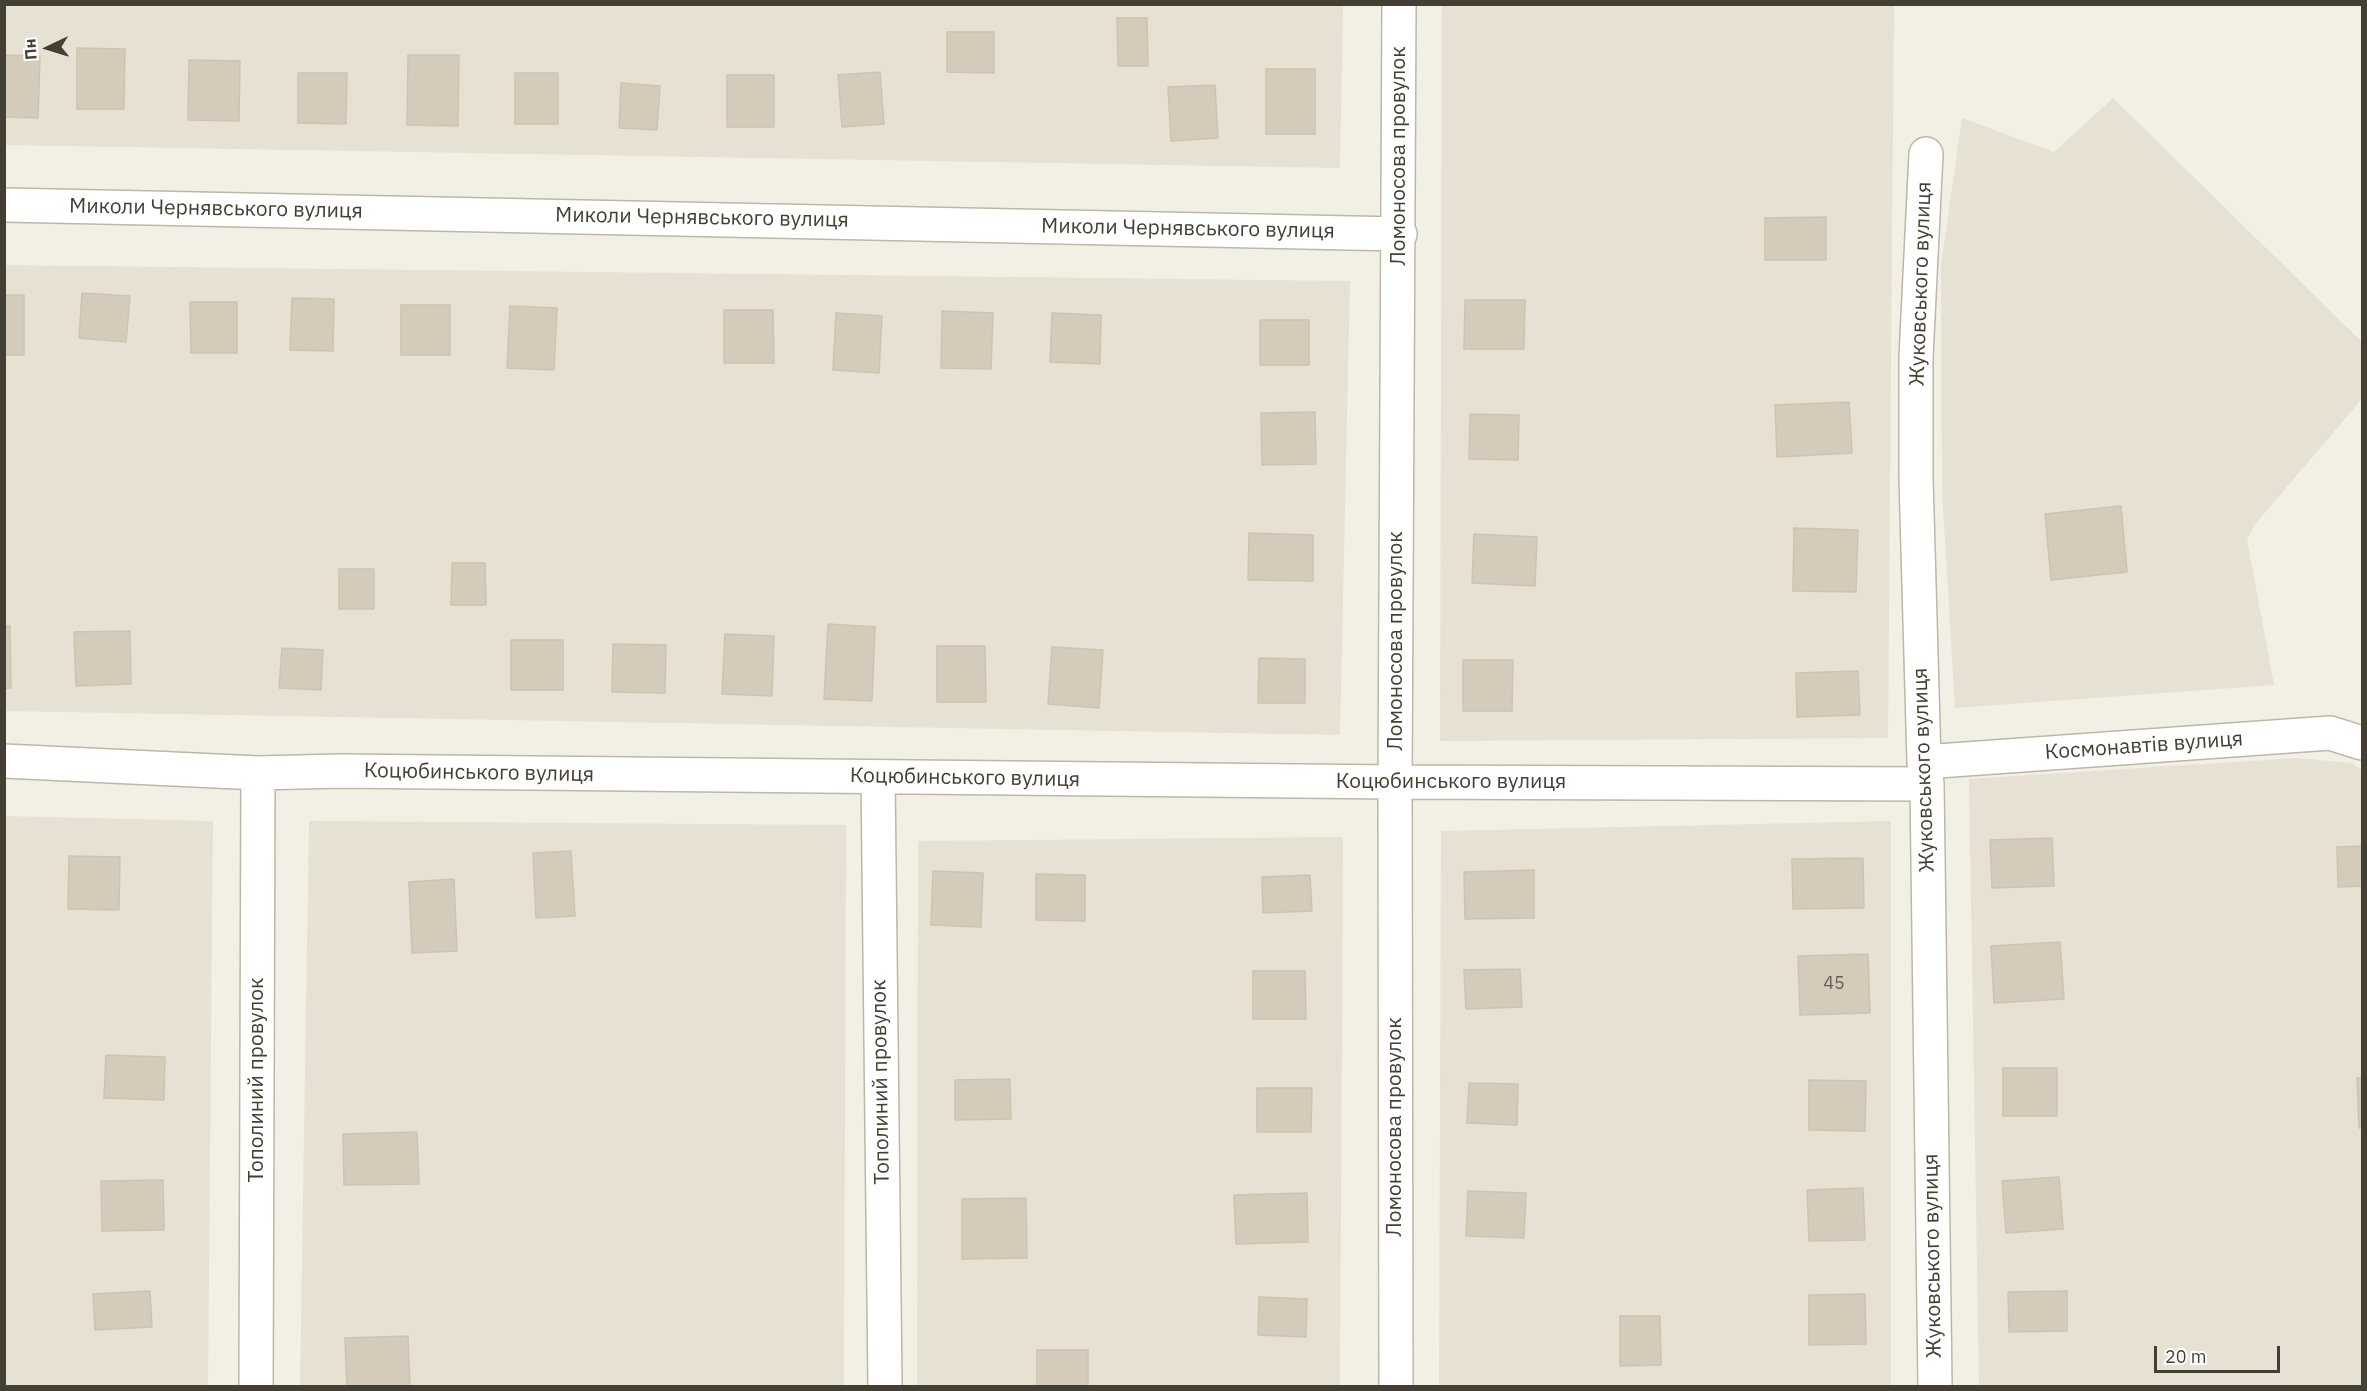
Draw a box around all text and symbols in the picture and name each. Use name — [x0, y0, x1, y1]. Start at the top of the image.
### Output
north arrow — [18, 18, 78, 78]
text: Пн — [19, 38, 41, 61]
street label: Ломоносова провулок — [1386, 46, 1412, 266]
street label: Жуковського вулиця — [1905, 181, 1937, 387]
street label: Миколи Чернявського вулиця — [69, 194, 363, 224]
street label: Миколи Чернявського вулиця — [555, 203, 849, 233]
street label: Миколи Чернявського вулиця — [1041, 214, 1335, 244]
street label: Ломоносова провулок — [1383, 531, 1409, 751]
street label: Жуковського вулиця — [1908, 667, 1940, 873]
street label: Космонавтів вулиця — [2044, 727, 2244, 765]
street label: Коцюбинського вулиця — [364, 758, 594, 788]
street label: Коцюбинського вулиця — [850, 763, 1080, 793]
street label: Коцюбинського вулиця — [1336, 769, 1566, 795]
house number: 45 — [1823, 973, 1845, 995]
street label: Тополиний провулок — [244, 977, 270, 1183]
street label: Тополиний провулок — [867, 979, 895, 1185]
street label: Ломоносова провулок — [1382, 1017, 1408, 1237]
street label: Жуковського вулиця — [1919, 1153, 1947, 1359]
scale bar — [2157, 1334, 2283, 1372]
text: 20 m — [2165, 1345, 2207, 1368]

